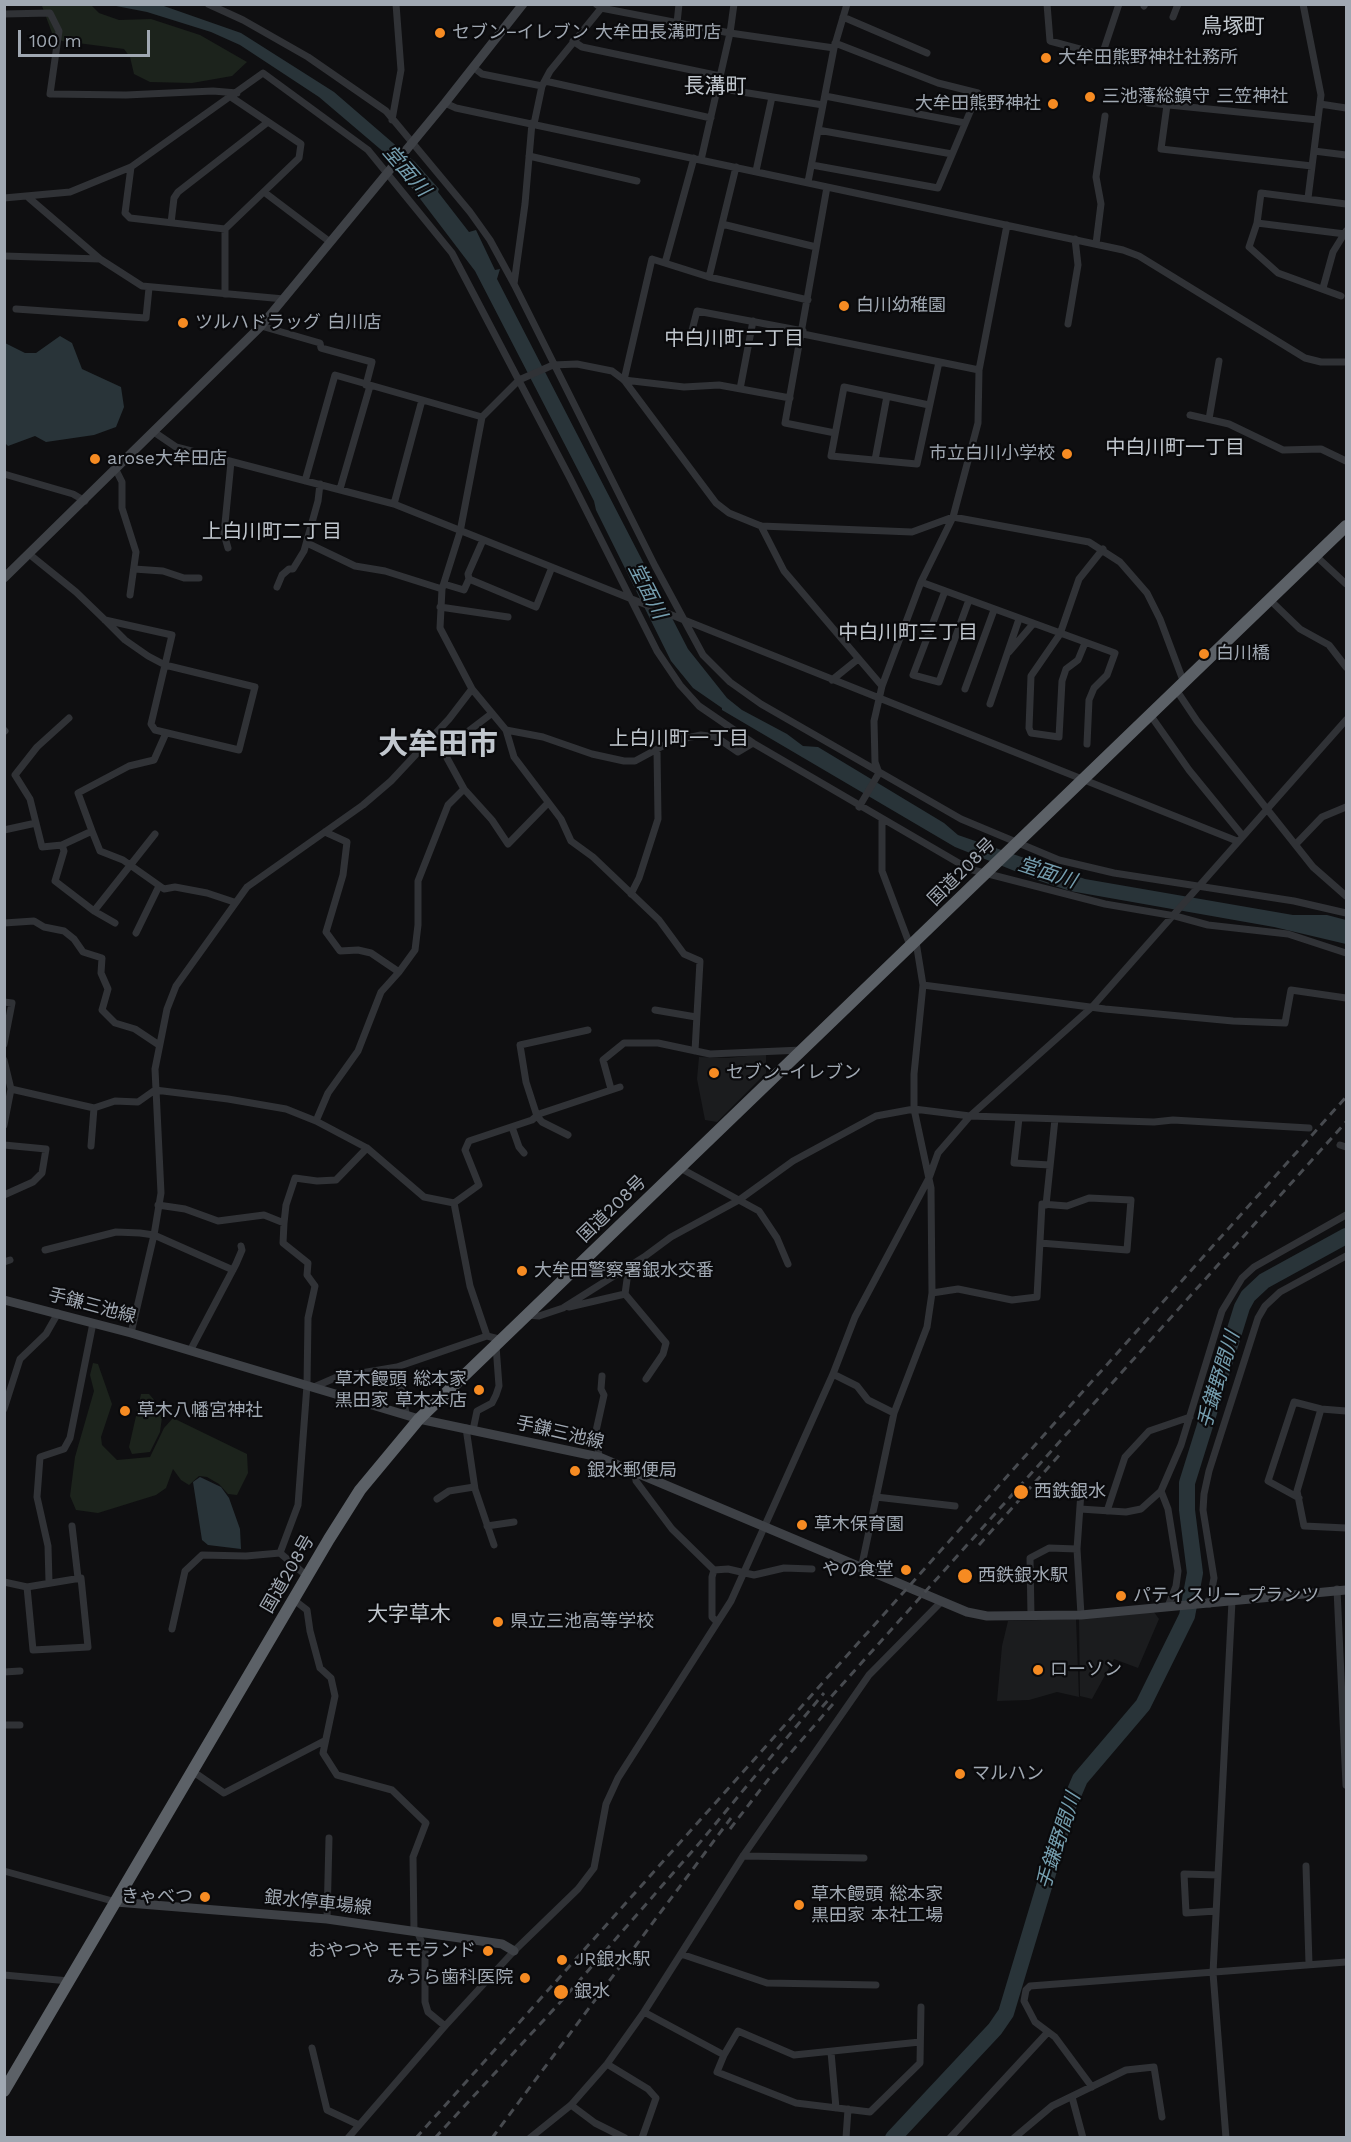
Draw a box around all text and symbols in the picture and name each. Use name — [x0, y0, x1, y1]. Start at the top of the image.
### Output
district label: 鳥塚町 — [1202, 14, 1264, 40]
scale bar — [21, 18, 153, 56]
place label: セブン−イレブン 大牟田長溝町店 — [452, 22, 721, 44]
marker: セブン−イレブン 大牟田長溝町店 — [433, 26, 447, 40]
text: 100 m — [29, 30, 82, 51]
place label: 大牟田熊野神社社務所 — [1058, 47, 1238, 69]
marker: 大牟田熊野神社社務所 — [1039, 51, 1053, 65]
district label: 長溝町 — [684, 74, 746, 100]
place label: 三池藩総鎮守 三笠神社 — [1102, 86, 1288, 108]
marker: 三池藩総鎮守 三笠神社 — [1083, 90, 1097, 104]
place label: 大牟田熊野神社 — [915, 93, 1041, 115]
marker: 大牟田熊野神社 — [1046, 97, 1060, 111]
water label: 堂面川 — [377, 140, 435, 202]
place label: 白川幼稚園 — [856, 295, 946, 317]
marker: 白川幼稚園 — [837, 299, 851, 313]
place label: ツルハドラッグ 白川店 — [195, 312, 381, 334]
marker: ツルハドラッグ 白川店 — [176, 316, 190, 330]
district label: 中白川町二丁目 — [664, 327, 804, 351]
district label: 中白川町一丁目 — [1105, 436, 1245, 460]
place label: 市立白川小学校 — [929, 443, 1055, 465]
marker: 市立白川小学校 — [1060, 447, 1074, 461]
place label: arose大牟田店 — [107, 448, 227, 470]
marker: arose大牟田店 — [88, 452, 102, 466]
district label: 上白川町二丁目 — [202, 520, 342, 544]
water label: 堂面川 — [623, 559, 671, 623]
district label: 中白川町三丁目 — [838, 621, 978, 645]
place label: 白川橋 — [1216, 643, 1270, 665]
marker: 白川橋 — [1197, 647, 1211, 661]
district label: 大牟田市 — [378, 727, 498, 763]
district label: 上白川町一丁目 — [609, 727, 749, 751]
street label: 国道208号 — [924, 834, 1000, 910]
water label: 堂面川 — [1015, 852, 1079, 894]
place label: セブン-イレブン — [726, 1062, 861, 1084]
marker: セブン-イレブン — [707, 1066, 721, 1080]
street label: 国道208号 — [573, 1171, 651, 1247]
place label: 大牟田警察署銀水交番 — [534, 1260, 714, 1282]
marker: 大牟田警察署銀水交番 — [515, 1264, 529, 1278]
street label: 手鎌三池線 — [46, 1284, 138, 1328]
water label: 手鎌野間川 — [1193, 1329, 1245, 1431]
place label: 草木饅頭 総本家 黒田家 草木本店 — [335, 1369, 467, 1412]
marker: 草木饅頭 総本家 黒田家 草木本店 — [472, 1383, 486, 1397]
place label: 草木八幡宮神社 — [137, 1400, 263, 1422]
marker: 草木八幡宮神社 — [118, 1404, 132, 1418]
street label: 手鎌三池線 — [514, 1412, 606, 1454]
place label: 銀水郵便局 — [587, 1460, 677, 1482]
marker: 銀水郵便局 — [568, 1464, 582, 1478]
place label: 西鉄銀水 — [1034, 1481, 1106, 1503]
marker: 西鉄銀水 — [1012, 1483, 1030, 1501]
place label: 草木保育園 — [814, 1514, 904, 1536]
marker: 草木保育園 — [795, 1518, 809, 1532]
street label: 国道208号 — [257, 1531, 319, 1617]
place label: やの食堂 — [822, 1559, 894, 1581]
marker: やの食堂 — [899, 1563, 913, 1577]
place label: 西鉄銀水駅 — [978, 1565, 1068, 1587]
marker: 西鉄銀水駅 — [956, 1567, 974, 1585]
place label: パティスリー プランツ — [1133, 1585, 1319, 1607]
marker: パティスリー プランツ — [1114, 1589, 1128, 1603]
district label: 大字草木 — [367, 1602, 451, 1628]
place label: 県立三池高等学校 — [510, 1611, 654, 1633]
marker: 県立三池高等学校 — [491, 1615, 505, 1629]
place label: ローソン — [1050, 1659, 1122, 1681]
marker: ローソン — [1031, 1663, 1045, 1677]
place label: マルハン — [972, 1763, 1044, 1785]
marker: マルハン — [953, 1767, 967, 1781]
water label: 手鎌野間川 — [1032, 1790, 1086, 1892]
place label: 草木饅頭 総本家 黒田家 本社工場 — [811, 1884, 943, 1926]
place label: きゃべつ — [121, 1886, 193, 1908]
street label: 銀水停車場線 — [263, 1887, 373, 1919]
marker: きゃべつ — [198, 1890, 212, 1904]
marker: 草木饅頭 総本家 黒田家 本社工場 — [792, 1898, 806, 1912]
place label: おやつや モモランド — [308, 1940, 476, 1962]
marker: おやつや モモランド — [481, 1944, 495, 1958]
place label: JR銀水駅 — [574, 1949, 650, 1971]
marker: JR銀水駅 — [555, 1953, 569, 1967]
place label: みうら歯科医院 — [387, 1967, 513, 1989]
marker: みうら歯科医院 — [518, 1971, 532, 1985]
place label: 銀水 — [574, 1981, 610, 2003]
marker: 銀水 — [552, 1983, 570, 2001]

